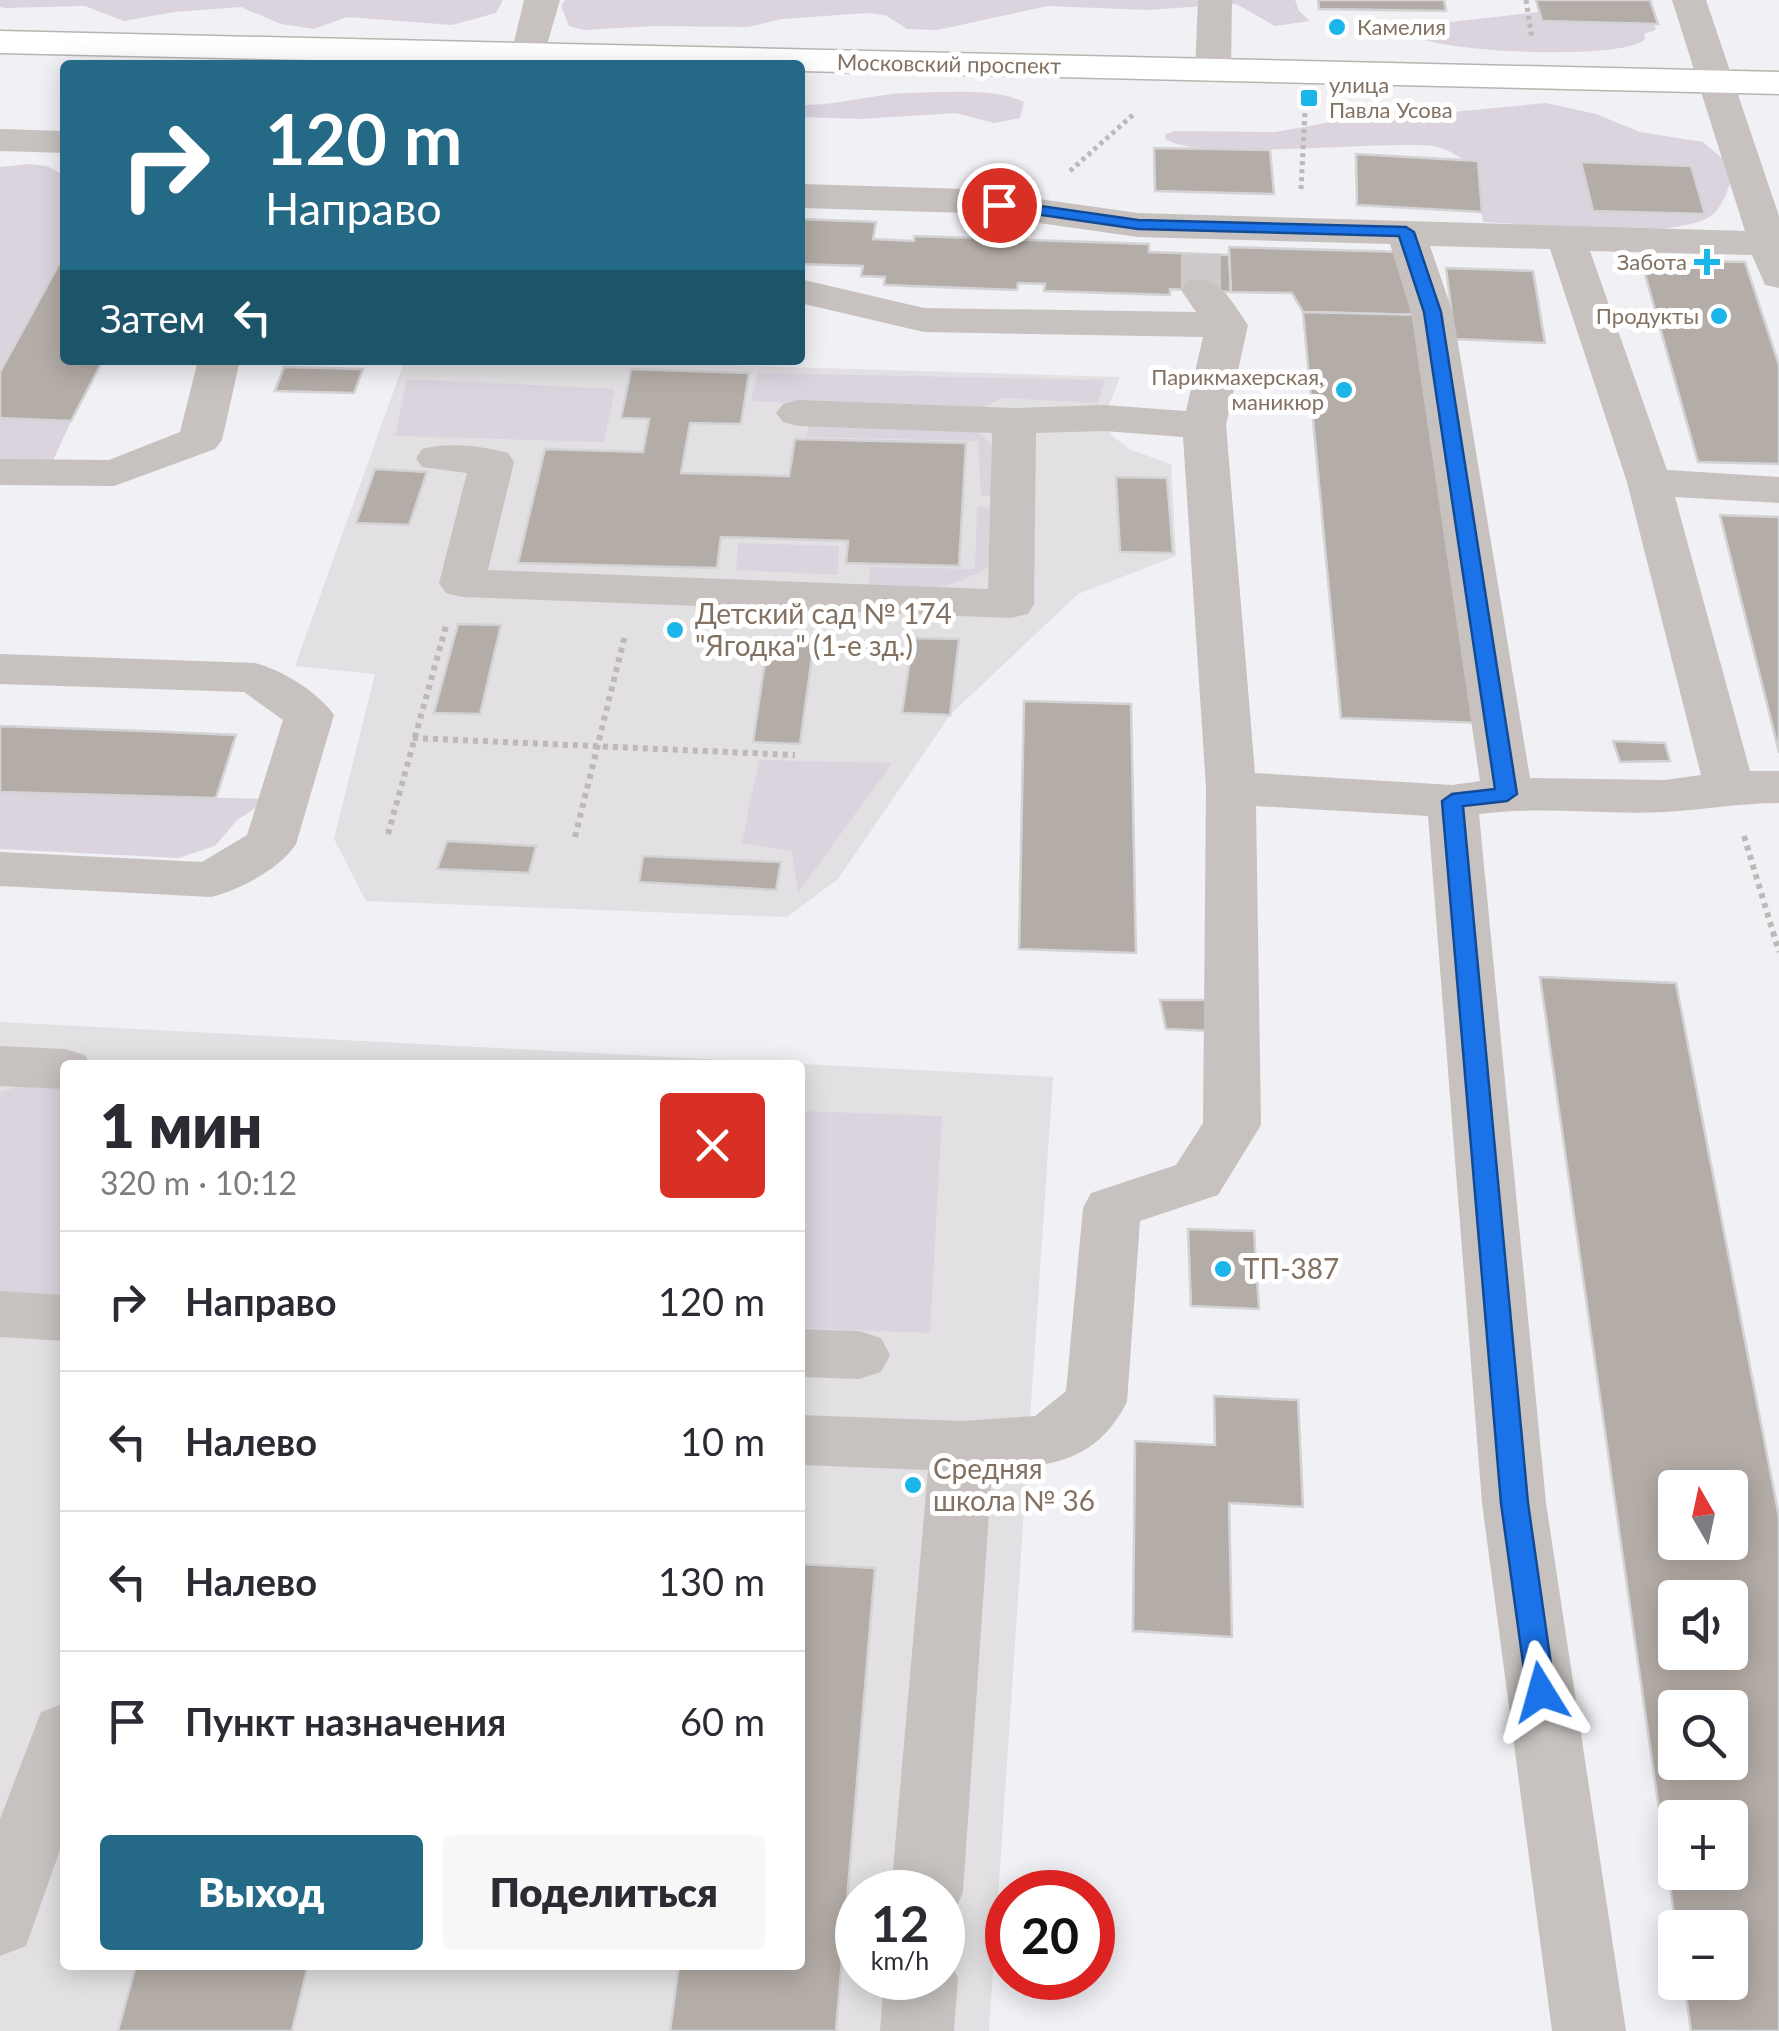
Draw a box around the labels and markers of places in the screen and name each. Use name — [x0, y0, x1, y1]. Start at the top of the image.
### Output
place label: Камелия — [1357, 13, 1446, 40]
marker: Камелия — [1326, 16, 1348, 38]
place label: улица Павла Усова — [1329, 71, 1453, 123]
marker: улица Павла Усова — [1298, 87, 1320, 109]
pin — [957, 163, 1042, 248]
place label: Забота — [1617, 248, 1687, 275]
marker: Забота — [1696, 251, 1718, 273]
place label: Продукты — [1596, 302, 1699, 329]
marker: Продукты — [1708, 305, 1730, 327]
place label: Парикмахерская, маникюр — [1151, 363, 1324, 415]
marker: Парикмахерская, маникюр — [1333, 379, 1355, 401]
place label: Детский сад № 174 "Ягодка" (1-е зд.) — [695, 596, 952, 662]
marker: Детский сад № 174 "Ягодка" (1-е зд.) — [664, 619, 686, 641]
place label: ТП-387 — [1243, 1251, 1339, 1285]
marker: ТП-387 — [1212, 1258, 1234, 1280]
place label: Средняя школа № 36 — [933, 1451, 1095, 1517]
marker: Средняя школа № 36 — [902, 1474, 924, 1496]

